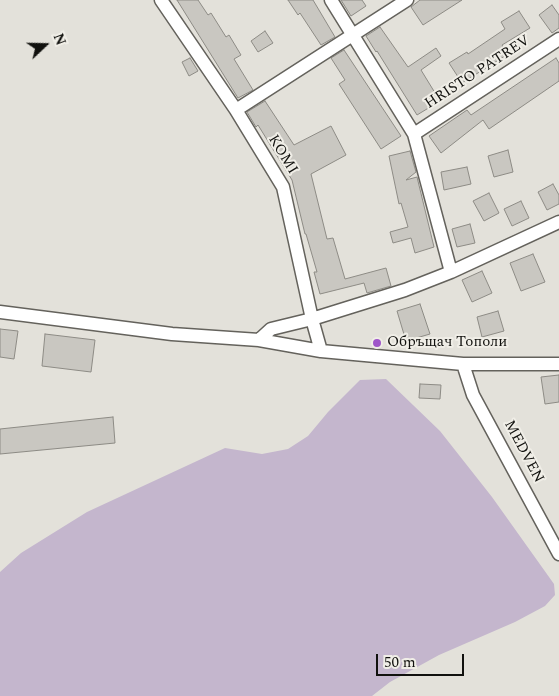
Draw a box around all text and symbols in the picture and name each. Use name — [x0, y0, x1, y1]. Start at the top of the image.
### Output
north arrow — [20, 20, 70, 70]
text: N — [48, 30, 71, 49]
street label: HRISTO PATREV — [422, 32, 534, 114]
street label: KOMI — [263, 132, 301, 178]
place label: Обръщач Тополи — [387, 334, 507, 352]
marker: Обръщач Тополи — [371, 337, 383, 349]
street label: MEDVEN — [499, 418, 547, 486]
scale bar — [379, 644, 466, 676]
text: 50 m — [384, 651, 416, 674]

